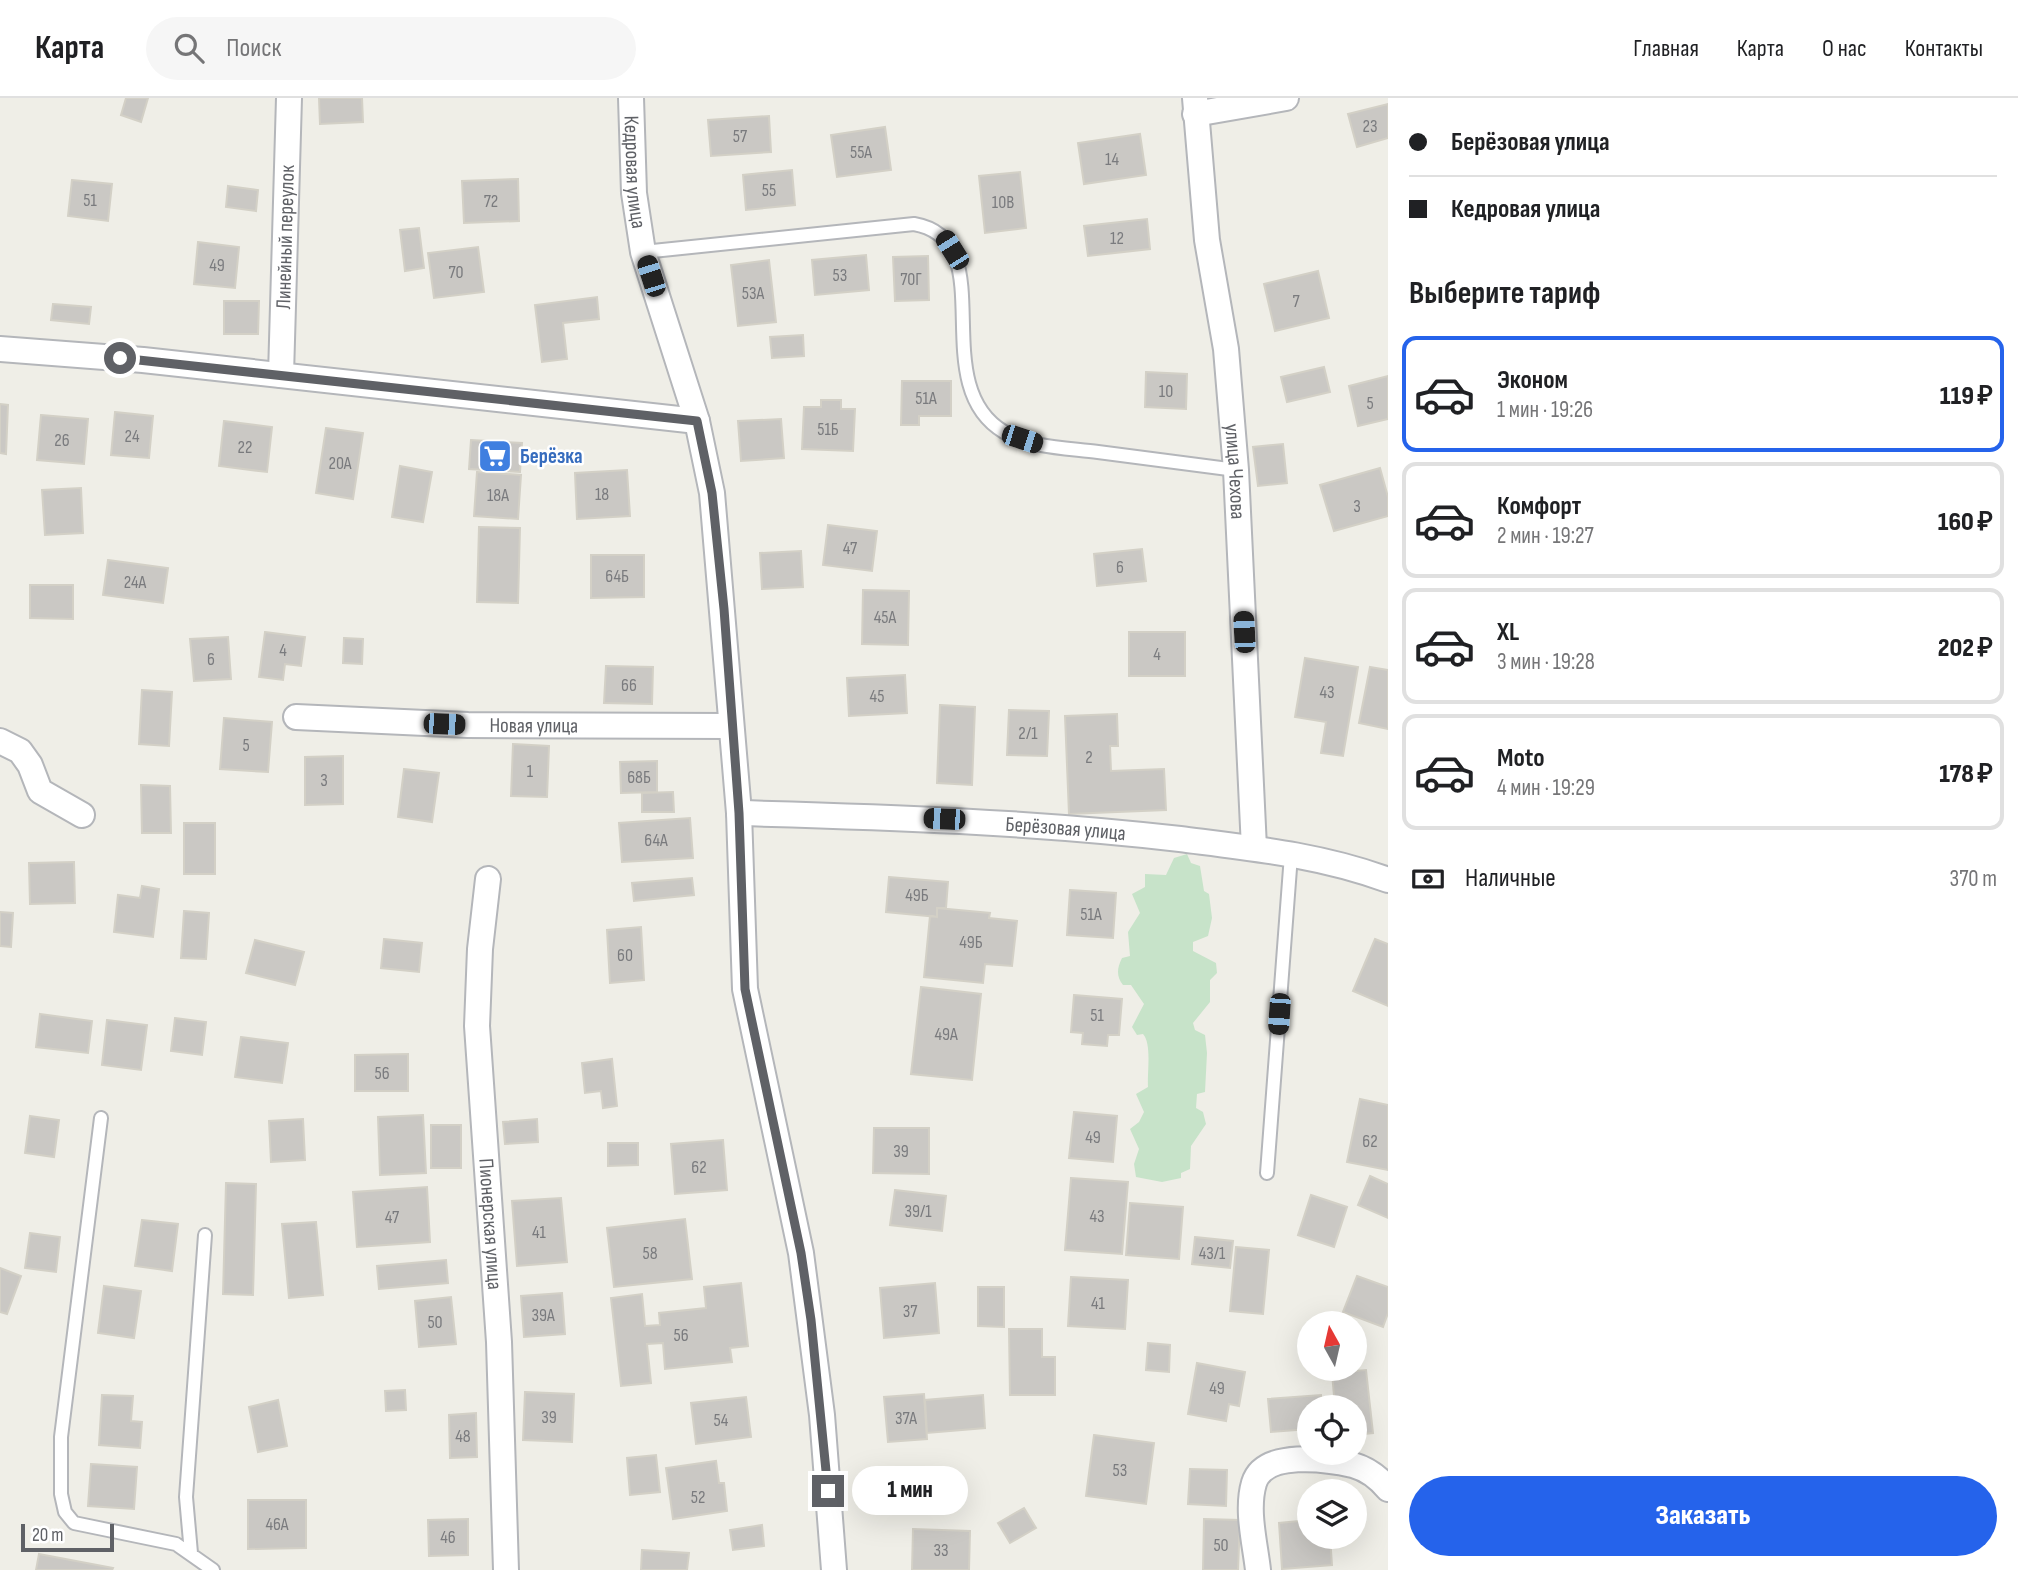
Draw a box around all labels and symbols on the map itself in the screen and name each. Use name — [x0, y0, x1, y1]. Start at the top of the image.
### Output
street label: Кедровая улица — [619, 115, 651, 230]
house number: 23 — [1363, 116, 1378, 137]
house number: 57 — [733, 126, 748, 147]
house number: 55А — [850, 142, 872, 163]
house number: 14 — [1105, 149, 1119, 170]
street label: Линейный переулок — [271, 164, 300, 310]
house number: 55 — [762, 180, 776, 201]
house number: 51 — [83, 190, 97, 211]
house number: 72 — [484, 191, 498, 212]
house number: 10В — [992, 192, 1014, 213]
car — [932, 227, 973, 273]
house number: 12 — [1110, 228, 1124, 249]
car — [635, 253, 668, 299]
house number: 49 — [209, 255, 225, 276]
house number: 70 — [448, 262, 464, 283]
house number: 53 — [833, 265, 847, 286]
house number: 70Г — [900, 269, 922, 290]
house number: 53А — [742, 283, 765, 304]
house number: 7 — [1292, 291, 1300, 312]
route start — [104, 342, 136, 374]
house number: 10 — [1159, 381, 1173, 402]
house number: 51А — [915, 388, 937, 409]
house number: 5 — [1366, 393, 1374, 414]
house number: 51Б — [817, 419, 839, 440]
car — [999, 423, 1046, 455]
street label: улица Чехова — [1219, 423, 1250, 520]
house number: 24 — [125, 426, 140, 447]
house number: 26 — [54, 430, 70, 451]
house number: 22 — [238, 437, 252, 458]
supermarket icon: Берёзка — [476, 437, 514, 475]
place label: Берёзка — [520, 444, 583, 469]
house number: 20А — [328, 453, 352, 474]
house number: 18 — [595, 484, 609, 505]
house number: 18А — [487, 485, 509, 506]
house number: 3 — [1353, 496, 1361, 517]
house number: 47 — [843, 538, 858, 559]
house number: 6 — [1116, 557, 1124, 578]
house number: 64Б — [605, 566, 629, 587]
house number: 24А — [124, 572, 147, 593]
house number: 45А — [874, 607, 897, 628]
car — [1233, 610, 1256, 654]
house number: 4 — [279, 640, 287, 661]
house number: 4 — [1153, 644, 1161, 665]
house number: 6 — [207, 649, 215, 670]
house number: 66 — [621, 675, 637, 696]
house number: 43 — [1319, 682, 1335, 703]
house number: 45 — [870, 686, 884, 707]
car — [423, 713, 466, 735]
street label: Новая улица — [489, 713, 578, 738]
house number: 2/1 — [1018, 723, 1038, 744]
house number: 5 — [242, 735, 250, 756]
house number: 2 — [1085, 747, 1093, 768]
house number: 1 — [527, 761, 534, 782]
house number: 68Б — [627, 767, 651, 788]
house number: 3 — [320, 770, 328, 791]
car — [923, 808, 966, 830]
street label: Берёзовая улица — [1005, 812, 1127, 846]
house number: 64А — [644, 830, 668, 851]
house number: 49Б — [905, 885, 929, 906]
house number: 51А — [1080, 904, 1102, 925]
house number: 49Б — [959, 932, 983, 953]
house number: 60 — [617, 945, 633, 966]
car — [1268, 992, 1291, 1036]
house number: 51 — [1090, 1005, 1104, 1026]
house number: 49А — [934, 1024, 958, 1045]
house number: 56 — [374, 1063, 390, 1084]
house number: 49 — [1085, 1127, 1101, 1148]
house number: 62 — [1362, 1131, 1378, 1152]
house number: 39 — [893, 1141, 909, 1162]
house number: 62 — [691, 1157, 707, 1178]
street label: Пионерская улица — [473, 1158, 507, 1291]
house number: 39/1 — [904, 1201, 932, 1222]
house number: 43 — [1089, 1206, 1105, 1227]
house number: 47 — [385, 1207, 400, 1228]
house number: 41 — [532, 1222, 547, 1243]
house number: 58 — [642, 1243, 658, 1264]
house number: 43/1 — [1199, 1243, 1226, 1264]
house number: 41 — [1091, 1293, 1106, 1314]
house number: 37 — [903, 1301, 918, 1322]
house number: 39А — [531, 1305, 555, 1326]
north arrow — [1297, 1311, 1367, 1381]
house number: 50 — [427, 1312, 443, 1333]
house number: 56 — [673, 1325, 689, 1346]
house number: 49 — [1209, 1378, 1225, 1399]
house number: 39 — [541, 1407, 557, 1428]
house number: 37А — [895, 1408, 917, 1429]
house number: 54 — [714, 1410, 729, 1431]
house number: 48 — [455, 1426, 471, 1447]
house number: 53 — [1113, 1460, 1127, 1481]
callout: 1 мин — [852, 1466, 968, 1516]
route end — [812, 1475, 844, 1507]
house number: 52 — [691, 1487, 705, 1508]
house number: 46А — [265, 1514, 289, 1535]
scale bar — [21, 1521, 114, 1553]
house number: 46 — [440, 1527, 456, 1548]
house number: 50 — [1213, 1535, 1229, 1556]
house number: 33 — [933, 1540, 949, 1561]

